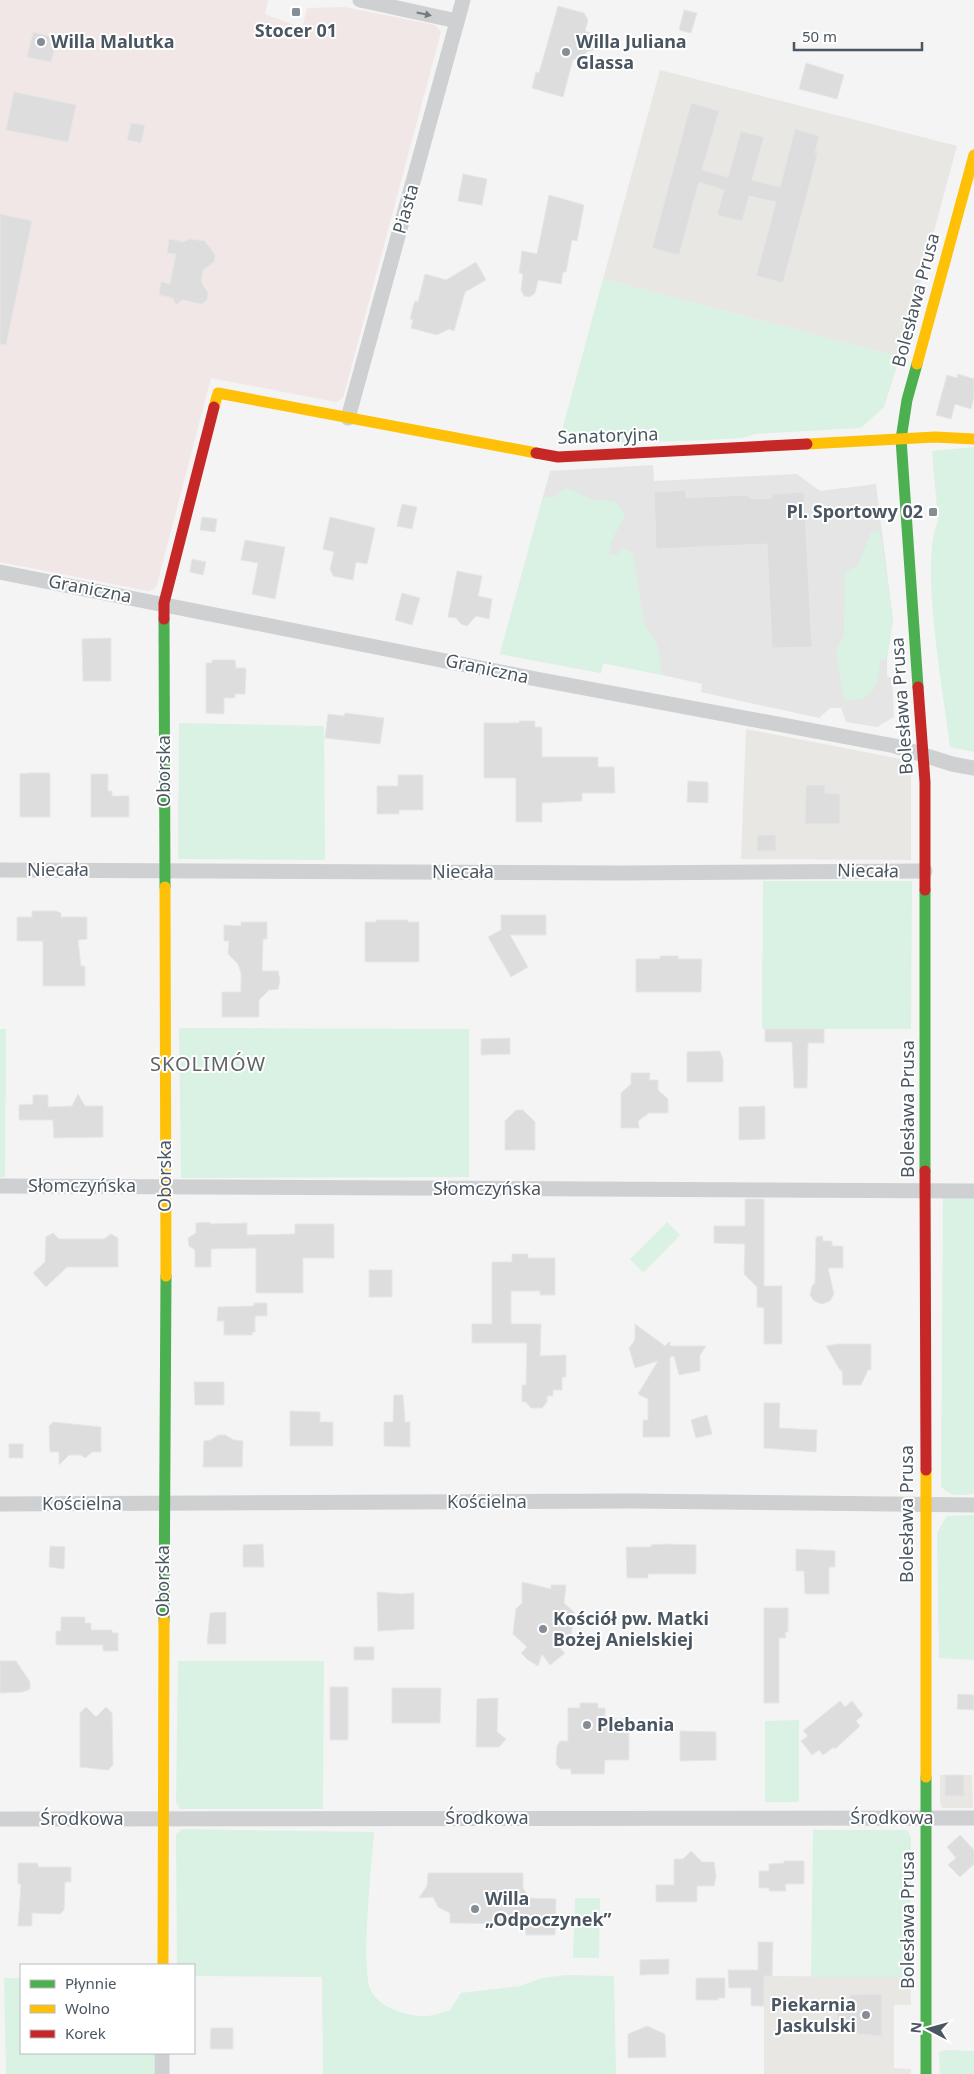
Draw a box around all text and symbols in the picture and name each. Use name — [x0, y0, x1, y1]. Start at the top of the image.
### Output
marker: Stocer 01 — [290, 6, 302, 18]
one-way arrow — [417, 10, 432, 18]
place label: Stocer 01 — [255, 18, 337, 42]
scale bar — [794, 20, 922, 52]
text: 50 m — [802, 26, 837, 46]
place label: Willa Malutka — [51, 29, 175, 53]
place label: Willa Juliana Glassa — [576, 29, 687, 74]
marker: Willa Malutka — [35, 36, 47, 48]
marker: Willa Juliana Glassa — [560, 46, 572, 58]
street label: Piasta — [386, 181, 424, 236]
street label: Bolesława Prusa — [886, 230, 944, 369]
street label: Sanatoryjna — [557, 421, 659, 449]
place label: Pl. Sportowy 02 — [786, 499, 923, 523]
marker: Pl. Sportowy 02 — [927, 506, 939, 518]
street label: Graniczna — [46, 568, 134, 608]
street label: Bolesława Prusa — [884, 636, 918, 776]
street label: Graniczna — [443, 648, 531, 689]
street label: Oborska — [151, 735, 175, 807]
street label: Niecała — [27, 857, 89, 881]
street label: Niecała — [837, 857, 899, 883]
street label: Niecała — [432, 859, 494, 883]
street label: Bolesława Prusa — [895, 1040, 919, 1178]
district label: SKOLIMÓW — [150, 1050, 266, 1077]
street label: Oborska — [152, 1140, 176, 1212]
street label: Słomczyńska — [28, 1173, 136, 1197]
street label: Słomczyńska — [433, 1176, 541, 1200]
street label: Bolesława Prusa — [894, 1445, 918, 1583]
street label: Kościelna — [447, 1489, 527, 1513]
street label: Kościelna — [42, 1491, 122, 1515]
street label: Oborska — [150, 1545, 174, 1617]
place label: Kościół pw. Matki Bożej Anielskiej — [553, 1606, 709, 1651]
marker: Kościół pw. Matki Bożej Anielskiej — [537, 1623, 549, 1635]
place label: Plebania — [597, 1712, 674, 1736]
marker: Plebania — [581, 1719, 593, 1731]
street label: Środkowa — [445, 1805, 529, 1829]
street label: Środkowa — [850, 1805, 934, 1829]
street label: Środkowa — [40, 1806, 124, 1830]
street label: Bolesława Prusa — [895, 1851, 919, 1989]
place label: Willa „Odpoczynek” — [485, 1886, 612, 1931]
marker: Willa „Odpoczynek” — [469, 1903, 481, 1915]
legend — [20, 1964, 195, 2054]
text: Płynnie — [65, 1973, 116, 1993]
place label: Piekarnia Jaskulski — [771, 1992, 856, 2037]
text: Wolno — [65, 1998, 110, 2018]
north arrow — [904, 2004, 954, 2054]
marker: Piekarnia Jaskulski — [860, 2009, 872, 2021]
text: N — [906, 2021, 926, 2034]
text: Korek — [65, 2023, 106, 2043]

